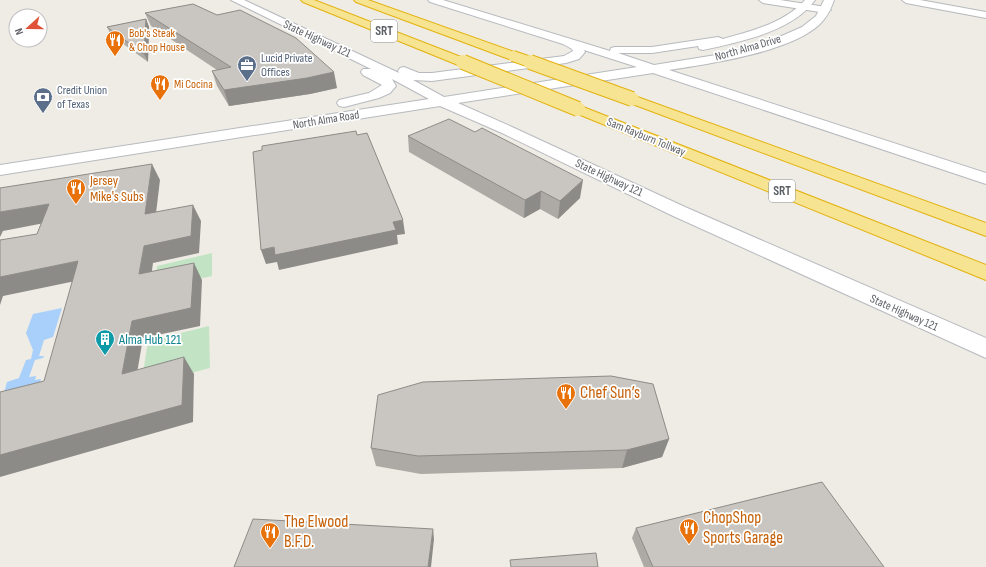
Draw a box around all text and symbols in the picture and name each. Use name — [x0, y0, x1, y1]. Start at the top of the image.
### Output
north arrow — [8, 8, 48, 48]
street label: State Highway 121 — [281, 17, 354, 62]
road number: SRT — [371, 20, 397, 42]
text: N — [12, 26, 26, 36]
place label: Bob's Steak & Chop House — [129, 26, 185, 55]
restaurant icon: Bob's Steak & Chop House — [104, 29, 126, 57]
street label: North Alma Drive — [713, 31, 783, 65]
place label: Lucid Private Offices — [261, 51, 313, 80]
office icon: Lucid Private Offices — [236, 54, 258, 82]
restaurant icon: Mi Cocina — [149, 73, 171, 101]
place label: Mi Cocina — [174, 77, 213, 92]
place label: Credit Union of Texas — [57, 83, 107, 112]
bank icon: Credit Union of Texas — [32, 86, 54, 114]
street label: North Alma Road — [292, 107, 360, 133]
street label: Sam Rayburn Tollway — [604, 114, 688, 160]
street label: State Highway 121 — [573, 156, 646, 201]
place label: Jersey Mike's Subs — [89, 172, 144, 205]
restaurant icon: Jersey Mike's Subs — [65, 177, 87, 205]
road number: SRT — [769, 180, 795, 202]
street label: State Highway 121 — [868, 291, 941, 335]
building icon: Alma Hub 121 — [94, 328, 116, 356]
place label: Alma Hub 121 — [118, 331, 181, 348]
restaurant icon: Chef Sun’s — [555, 382, 577, 410]
place label: Chef Sun’s — [580, 383, 640, 403]
place label: ChopShop Sports Garage — [703, 508, 783, 548]
place label: The Elwood B.F.D. — [284, 512, 348, 552]
restaurant icon: ChopShop Sports Garage — [678, 517, 700, 545]
restaurant icon: The Elwood B.F.D. — [259, 521, 281, 549]

